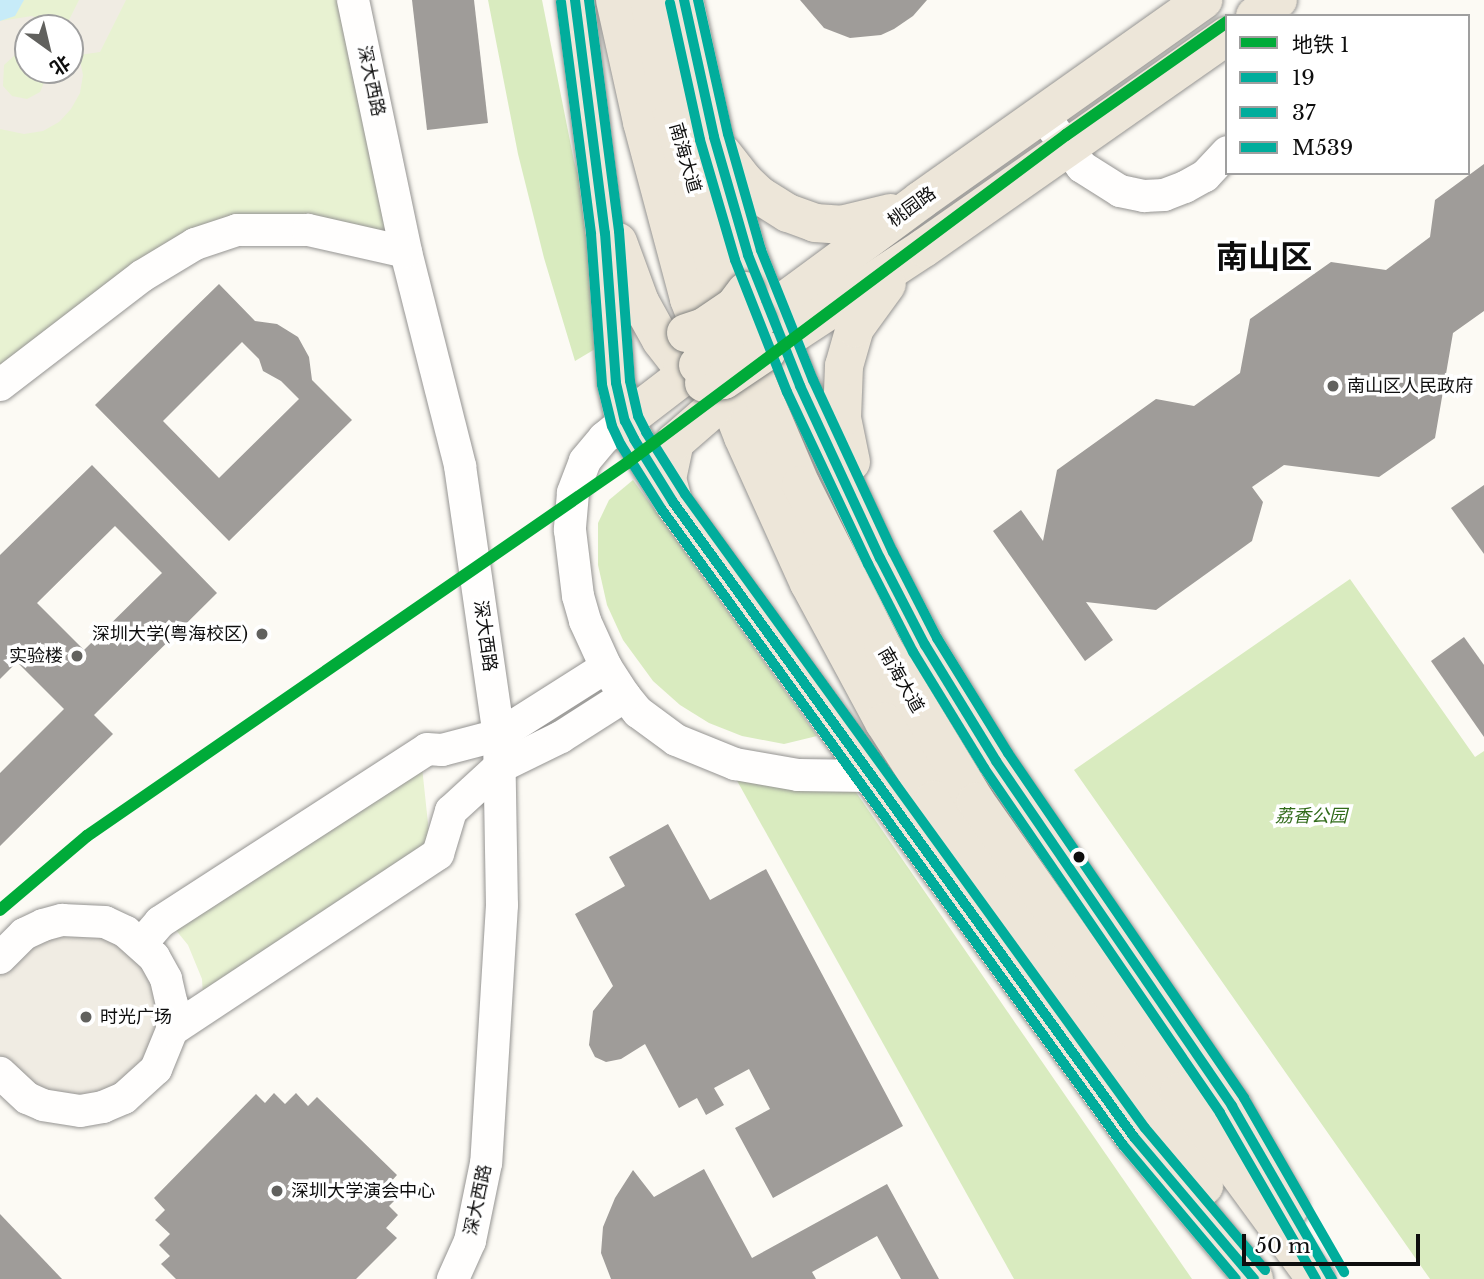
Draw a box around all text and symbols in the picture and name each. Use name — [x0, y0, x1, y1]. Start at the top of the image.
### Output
north arrow — [14, 14, 84, 84]
legend — [1225, 14, 1470, 175]
text: 地铁 1 — [1292, 32, 1349, 58]
street label: 深大西路 — [353, 44, 389, 118]
text: 北 — [46, 50, 74, 80]
text: 19 — [1292, 65, 1315, 91]
text: 37 — [1292, 100, 1315, 126]
street label: 南海大道 — [665, 120, 705, 196]
text: M539 — [1292, 135, 1353, 161]
street label: 桃园路 — [884, 182, 940, 232]
district label: 南山区 — [1216, 238, 1312, 276]
place label: 南山区人民政府 — [1347, 375, 1473, 397]
marker: 南山区人民政府 — [1325, 378, 1341, 394]
street label: 深大西路 — [469, 599, 501, 673]
place label: 深圳大学(粤海校区) — [92, 623, 248, 645]
marker: 深圳大学(粤海校区) — [254, 626, 270, 642]
street label: 南海大道 — [874, 643, 928, 717]
place label: 实验楼 — [9, 645, 63, 667]
marker: 实验楼 — [69, 648, 85, 664]
park label: 荔香公园 — [1275, 805, 1347, 827]
unlabelled marker — [1072, 850, 1086, 864]
place label: 时光广场 — [100, 1006, 172, 1028]
marker: 时光广场 — [78, 1009, 94, 1025]
street label: 深大西路 — [460, 1163, 496, 1237]
place label: 深圳大学演会中心 — [291, 1180, 435, 1202]
marker: 深圳大学演会中心 — [269, 1183, 285, 1199]
scale bar — [1246, 1220, 1424, 1264]
text: 50 m — [1255, 1233, 1310, 1259]

